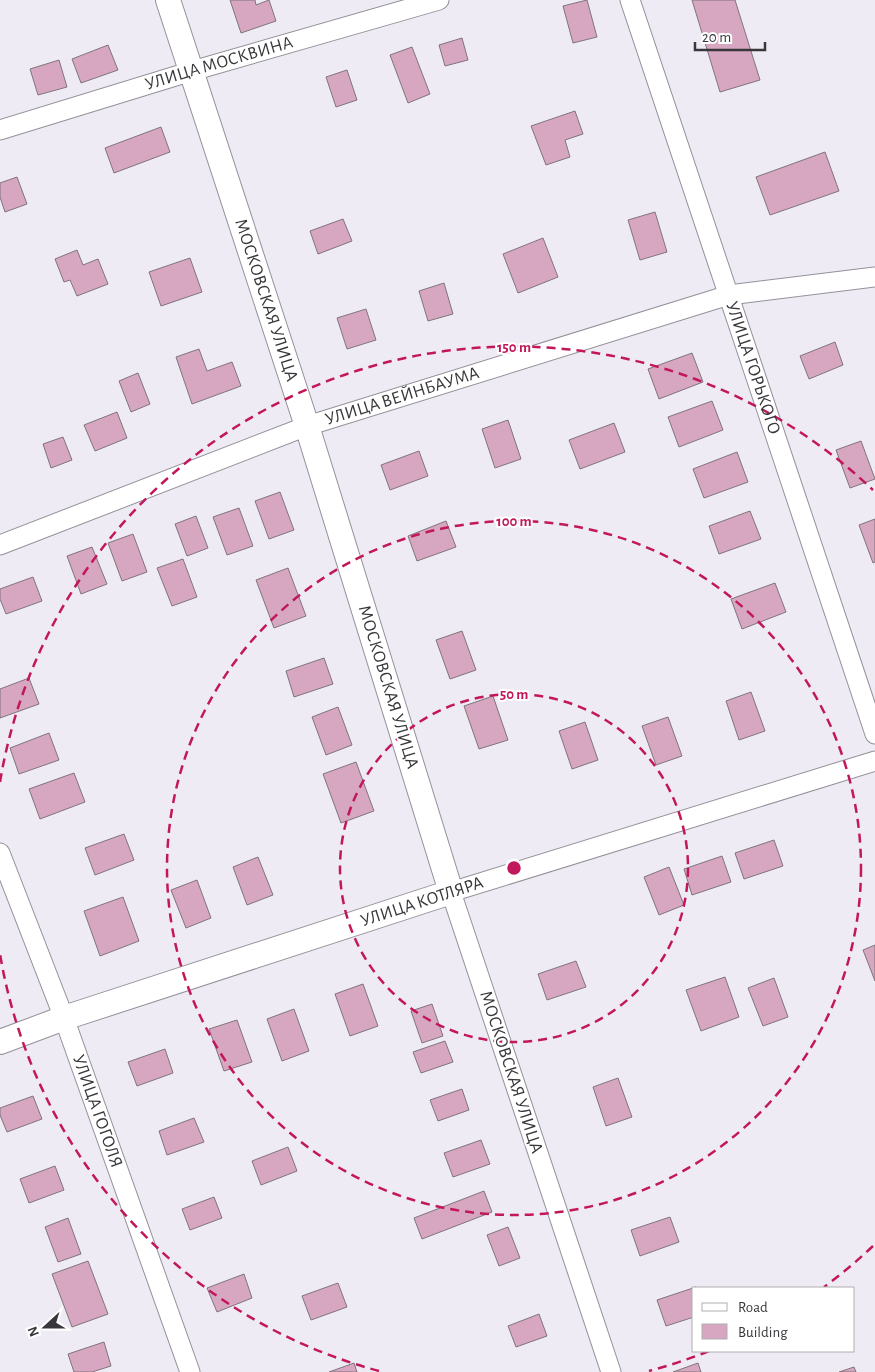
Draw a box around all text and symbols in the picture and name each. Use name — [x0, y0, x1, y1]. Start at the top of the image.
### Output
scale bar — [695, 20, 765, 52]
text: 20 m — [702, 30, 731, 45]
street label: УЛИЦА МОСКВИНА — [143, 33, 295, 94]
street label: МОСКОВСКАЯ УЛИЦА — [231, 217, 301, 384]
street label: УЛИЦА ГОРЬКОГО — [722, 299, 783, 437]
text: 150 m — [497, 340, 531, 355]
street label: УЛИЦА ВЕЙНБАУМА — [323, 364, 482, 429]
text: 100 m — [496, 514, 532, 529]
street label: МОСКОВСКАЯ УЛИЦА — [355, 603, 422, 771]
text: 50 m — [500, 687, 528, 702]
centre of rings — [505, 859, 523, 877]
street label: УЛИЦА КОТЛЯРА — [358, 874, 486, 930]
street label: МОСКОВСКАЯ УЛИЦА — [476, 989, 546, 1156]
street label: УЛИЦА ГОГОЛЯ — [69, 1053, 125, 1170]
legend — [692, 1287, 855, 1352]
text: Road — [738, 1300, 768, 1315]
north arrow — [20, 1302, 70, 1352]
text: N — [26, 1324, 42, 1338]
text: Building — [738, 1325, 788, 1340]

